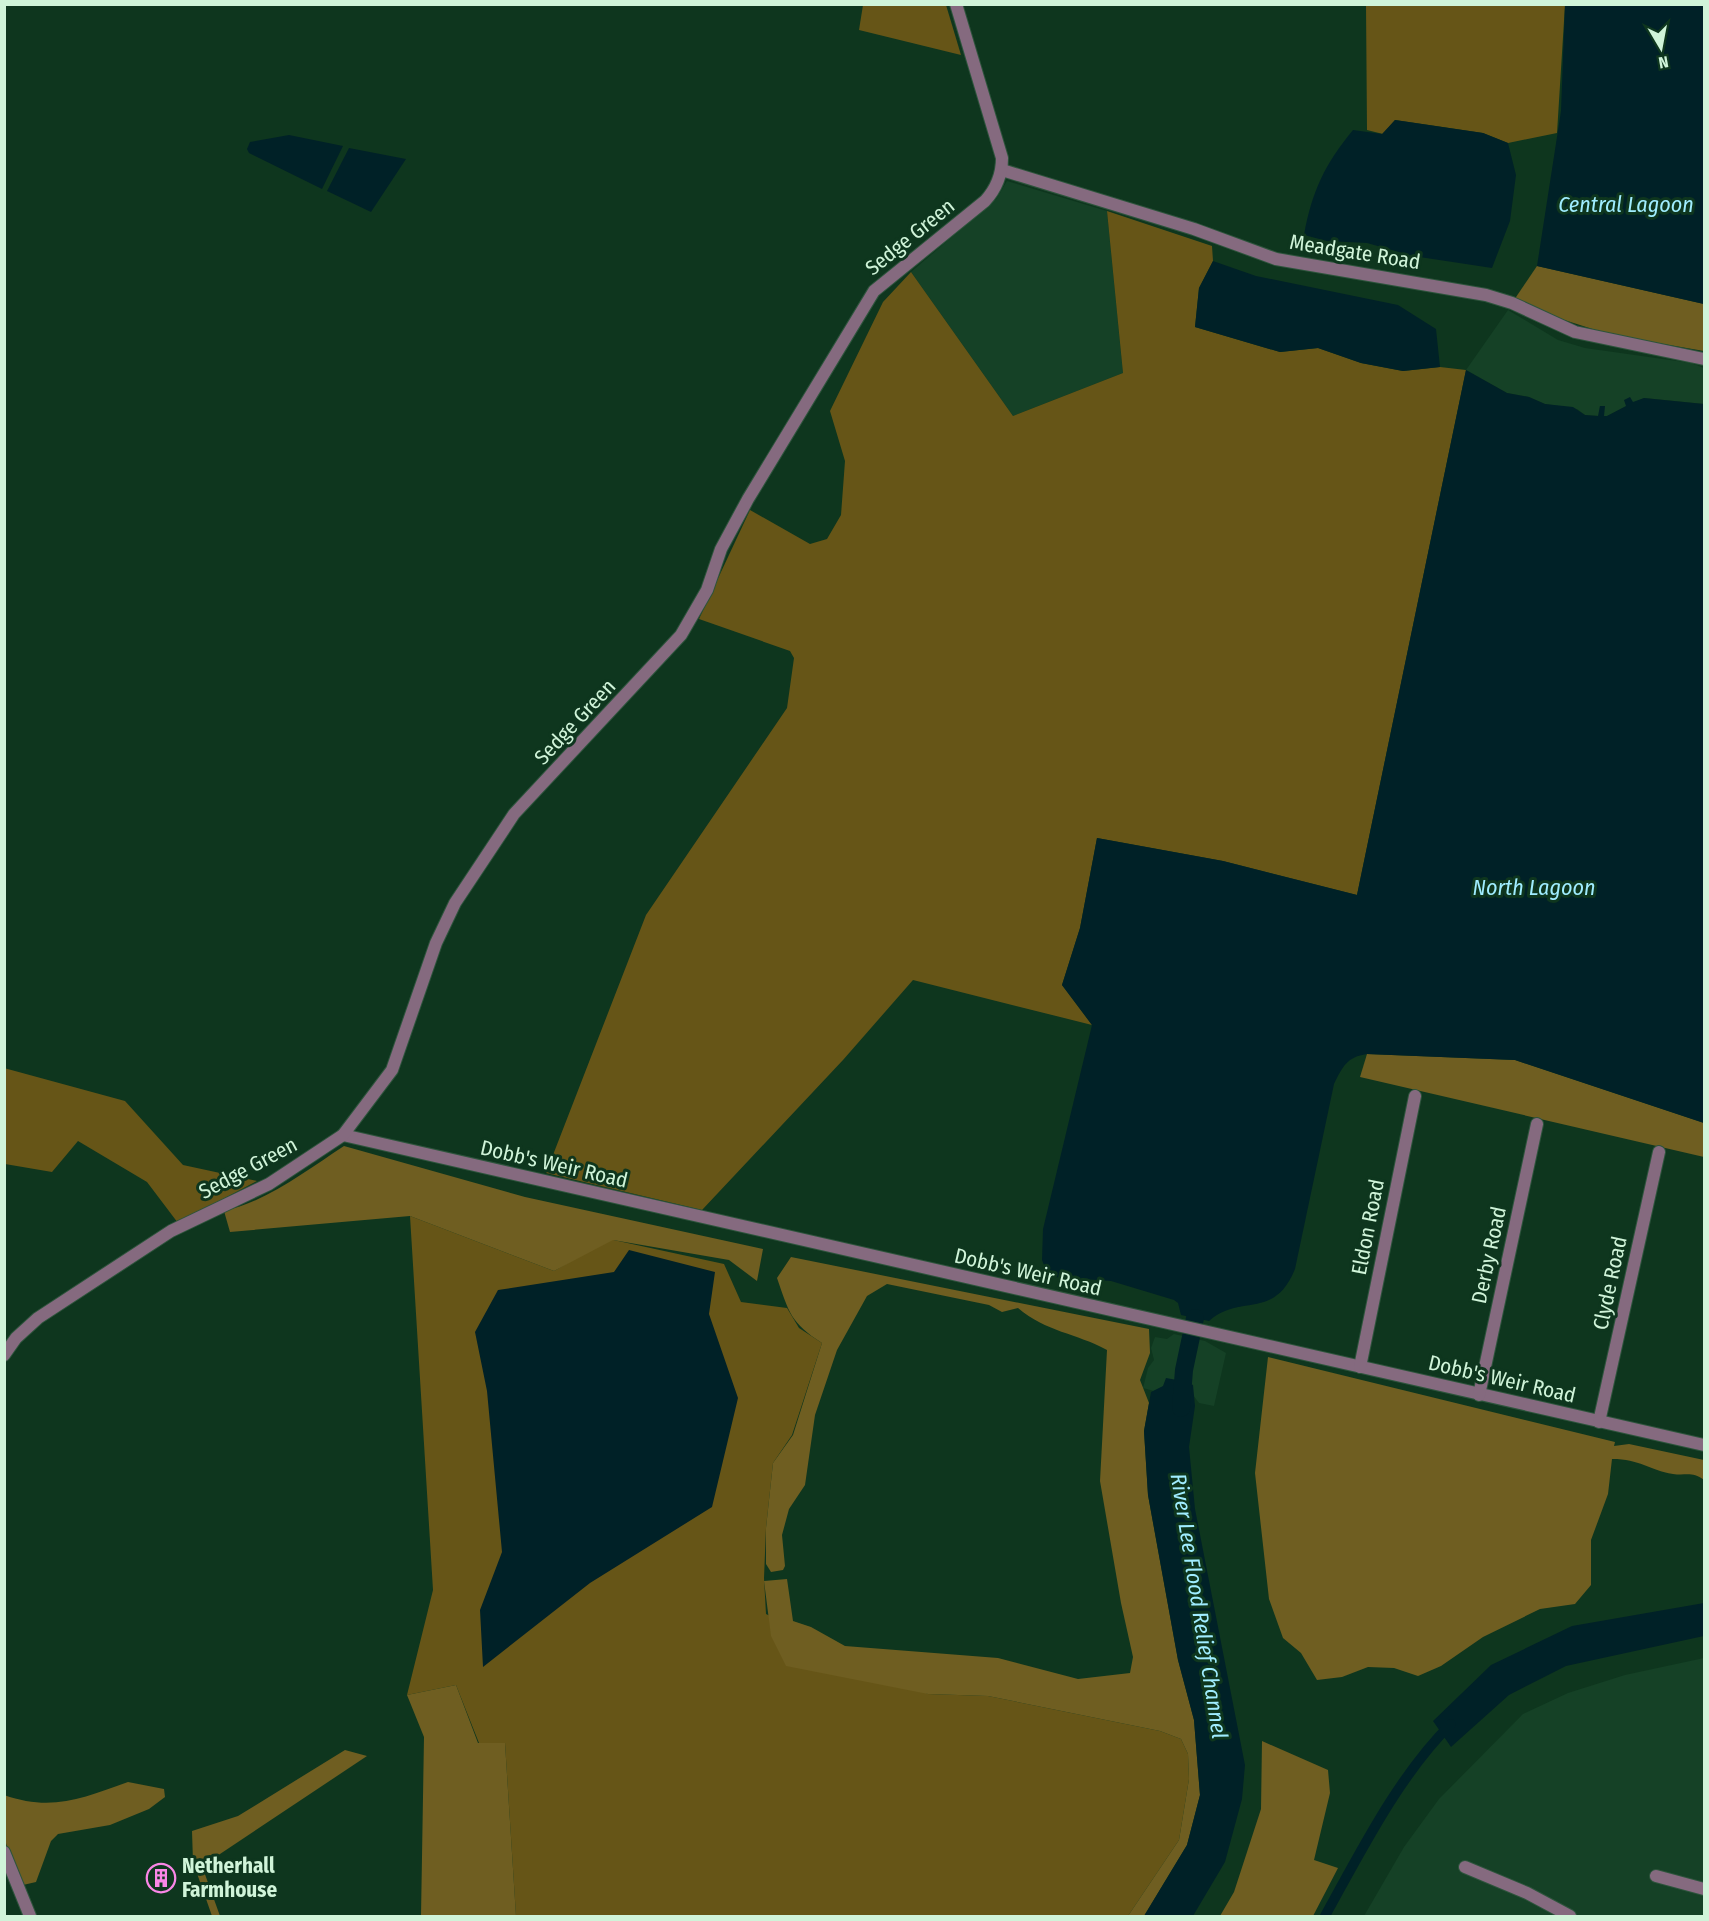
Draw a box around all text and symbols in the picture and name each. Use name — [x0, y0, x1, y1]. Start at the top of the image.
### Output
north arrow — [1631, 18, 1691, 78]
text: N — [1657, 52, 1670, 72]
water label: Central Lagoon — [1558, 191, 1694, 218]
street label: Sedge Green — [860, 193, 960, 281]
street label: Meadgate Road — [1288, 229, 1422, 275]
street label: Sedge Green — [529, 674, 621, 770]
water label: North Lagoon — [1473, 874, 1595, 901]
street label: Sedge Green — [194, 1131, 302, 1205]
street label: Dobb's Weir Road — [478, 1134, 630, 1194]
street label: Eldon Road — [1346, 1177, 1390, 1277]
street label: Derby Road — [1466, 1204, 1512, 1306]
street label: Clyde Road — [1587, 1234, 1633, 1332]
street label: Dobb's Weir Road — [952, 1242, 1104, 1302]
street label: Dobb's Weir Road — [1426, 1349, 1578, 1409]
water label: River Lee Flood Relief Channel — [1165, 1471, 1233, 1741]
place label: Netherhall Farmhouse — [182, 1853, 277, 1903]
building icon: Netherhall Farmhouse — [145, 1862, 177, 1894]

